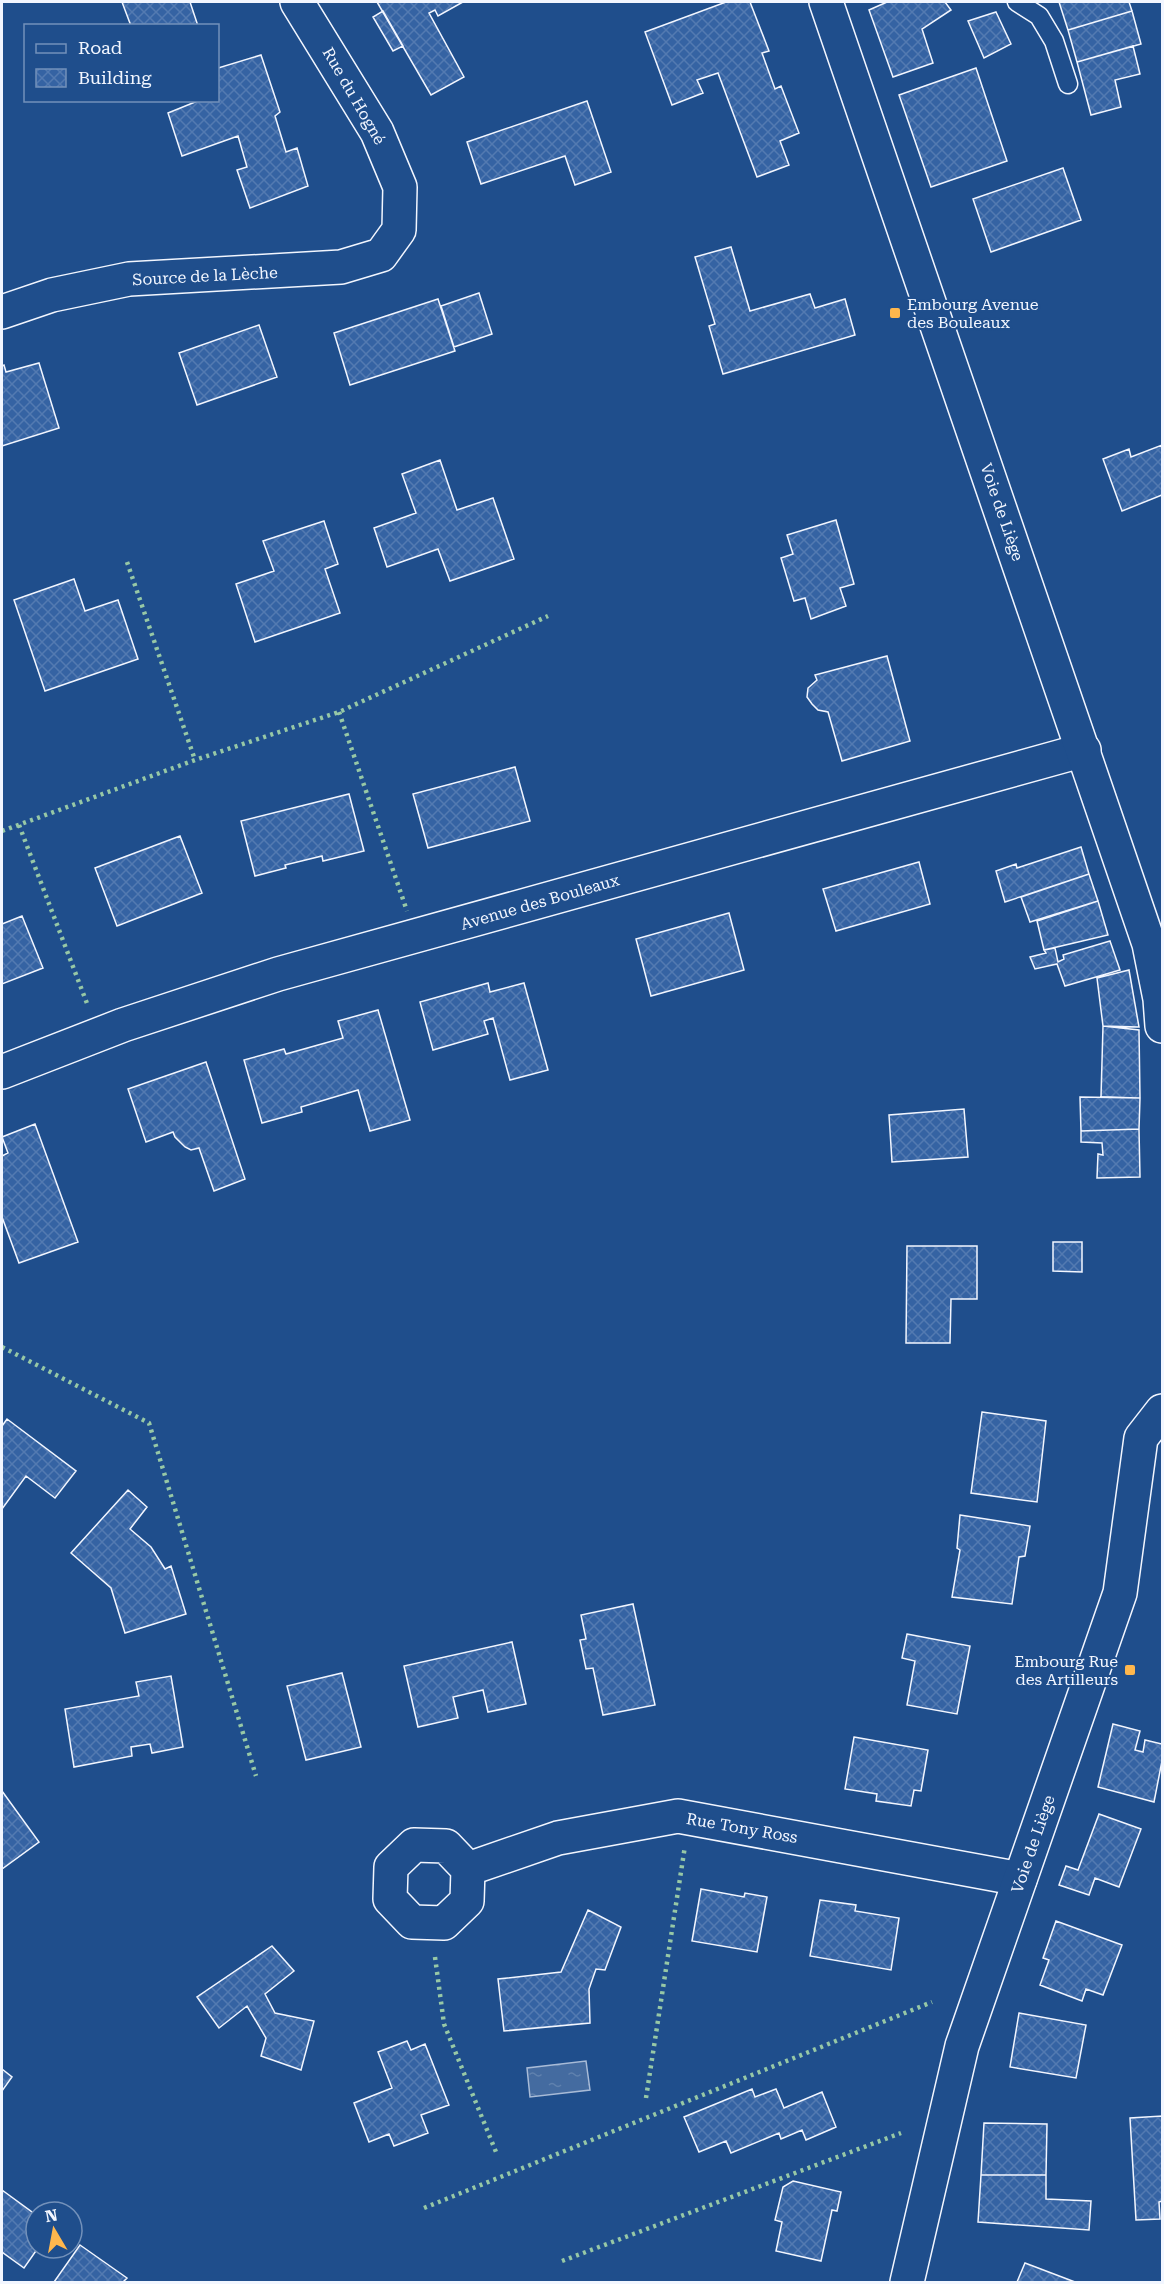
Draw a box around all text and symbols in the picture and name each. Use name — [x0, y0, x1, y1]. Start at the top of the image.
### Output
legend — [24, 24, 219, 102]
text: Road — [78, 37, 123, 58]
street label: Rue du Hogné — [319, 44, 390, 148]
text: Building — [78, 67, 152, 88]
street label: Source de la Lèche — [132, 263, 279, 289]
place label: Embourg Avenue des Bouleaux — [907, 295, 1039, 332]
marker: Embourg Avenue des Bouleaux — [888, 306, 902, 320]
street label: Voie de Liège — [976, 461, 1028, 564]
street label: Avenue des Bouleaux — [458, 870, 622, 934]
place label: Embourg Rue des Artilleurs — [1014, 1652, 1118, 1689]
marker: Embourg Rue des Artilleurs — [1123, 1663, 1137, 1677]
street label: Voie de Liège — [1007, 1792, 1059, 1895]
street label: Rue Tony Ross — [685, 1809, 799, 1847]
north arrow — [24, 2200, 84, 2260]
text: N — [44, 2205, 59, 2226]

